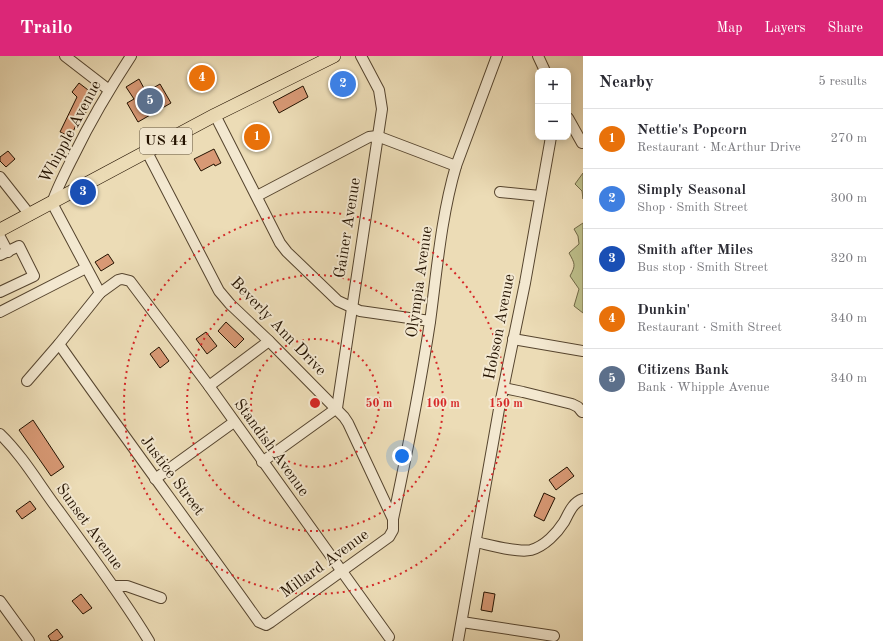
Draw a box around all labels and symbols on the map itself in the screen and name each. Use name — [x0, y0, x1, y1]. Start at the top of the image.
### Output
pin: 4 — [189, 63, 215, 93]
pin: 2 — [330, 69, 356, 99]
street label: Whipple Avenue — [37, 78, 105, 186]
pin: 5 — [137, 86, 163, 116]
pin: 1 — [244, 122, 270, 152]
road number: US 44 — [140, 128, 192, 154]
pin: 3 — [70, 177, 96, 207]
street label: Gainer Avenue — [332, 177, 364, 279]
street label: Olympia Avenue — [404, 225, 436, 339]
street label: Hobson Avenue — [482, 273, 518, 381]
street label: Beverly Ann Drive — [227, 275, 329, 379]
centre of rings — [308, 396, 322, 410]
street label: Standish Avenue — [231, 397, 311, 499]
text: 50 m — [366, 397, 393, 410]
text: 150 m — [489, 397, 523, 410]
text: 100 m — [426, 398, 460, 410]
street label: Justice Street — [137, 433, 207, 519]
your location — [392, 446, 412, 466]
street label: Sunset Avenue — [52, 481, 126, 573]
street label: Millard Avenue — [278, 527, 372, 601]

